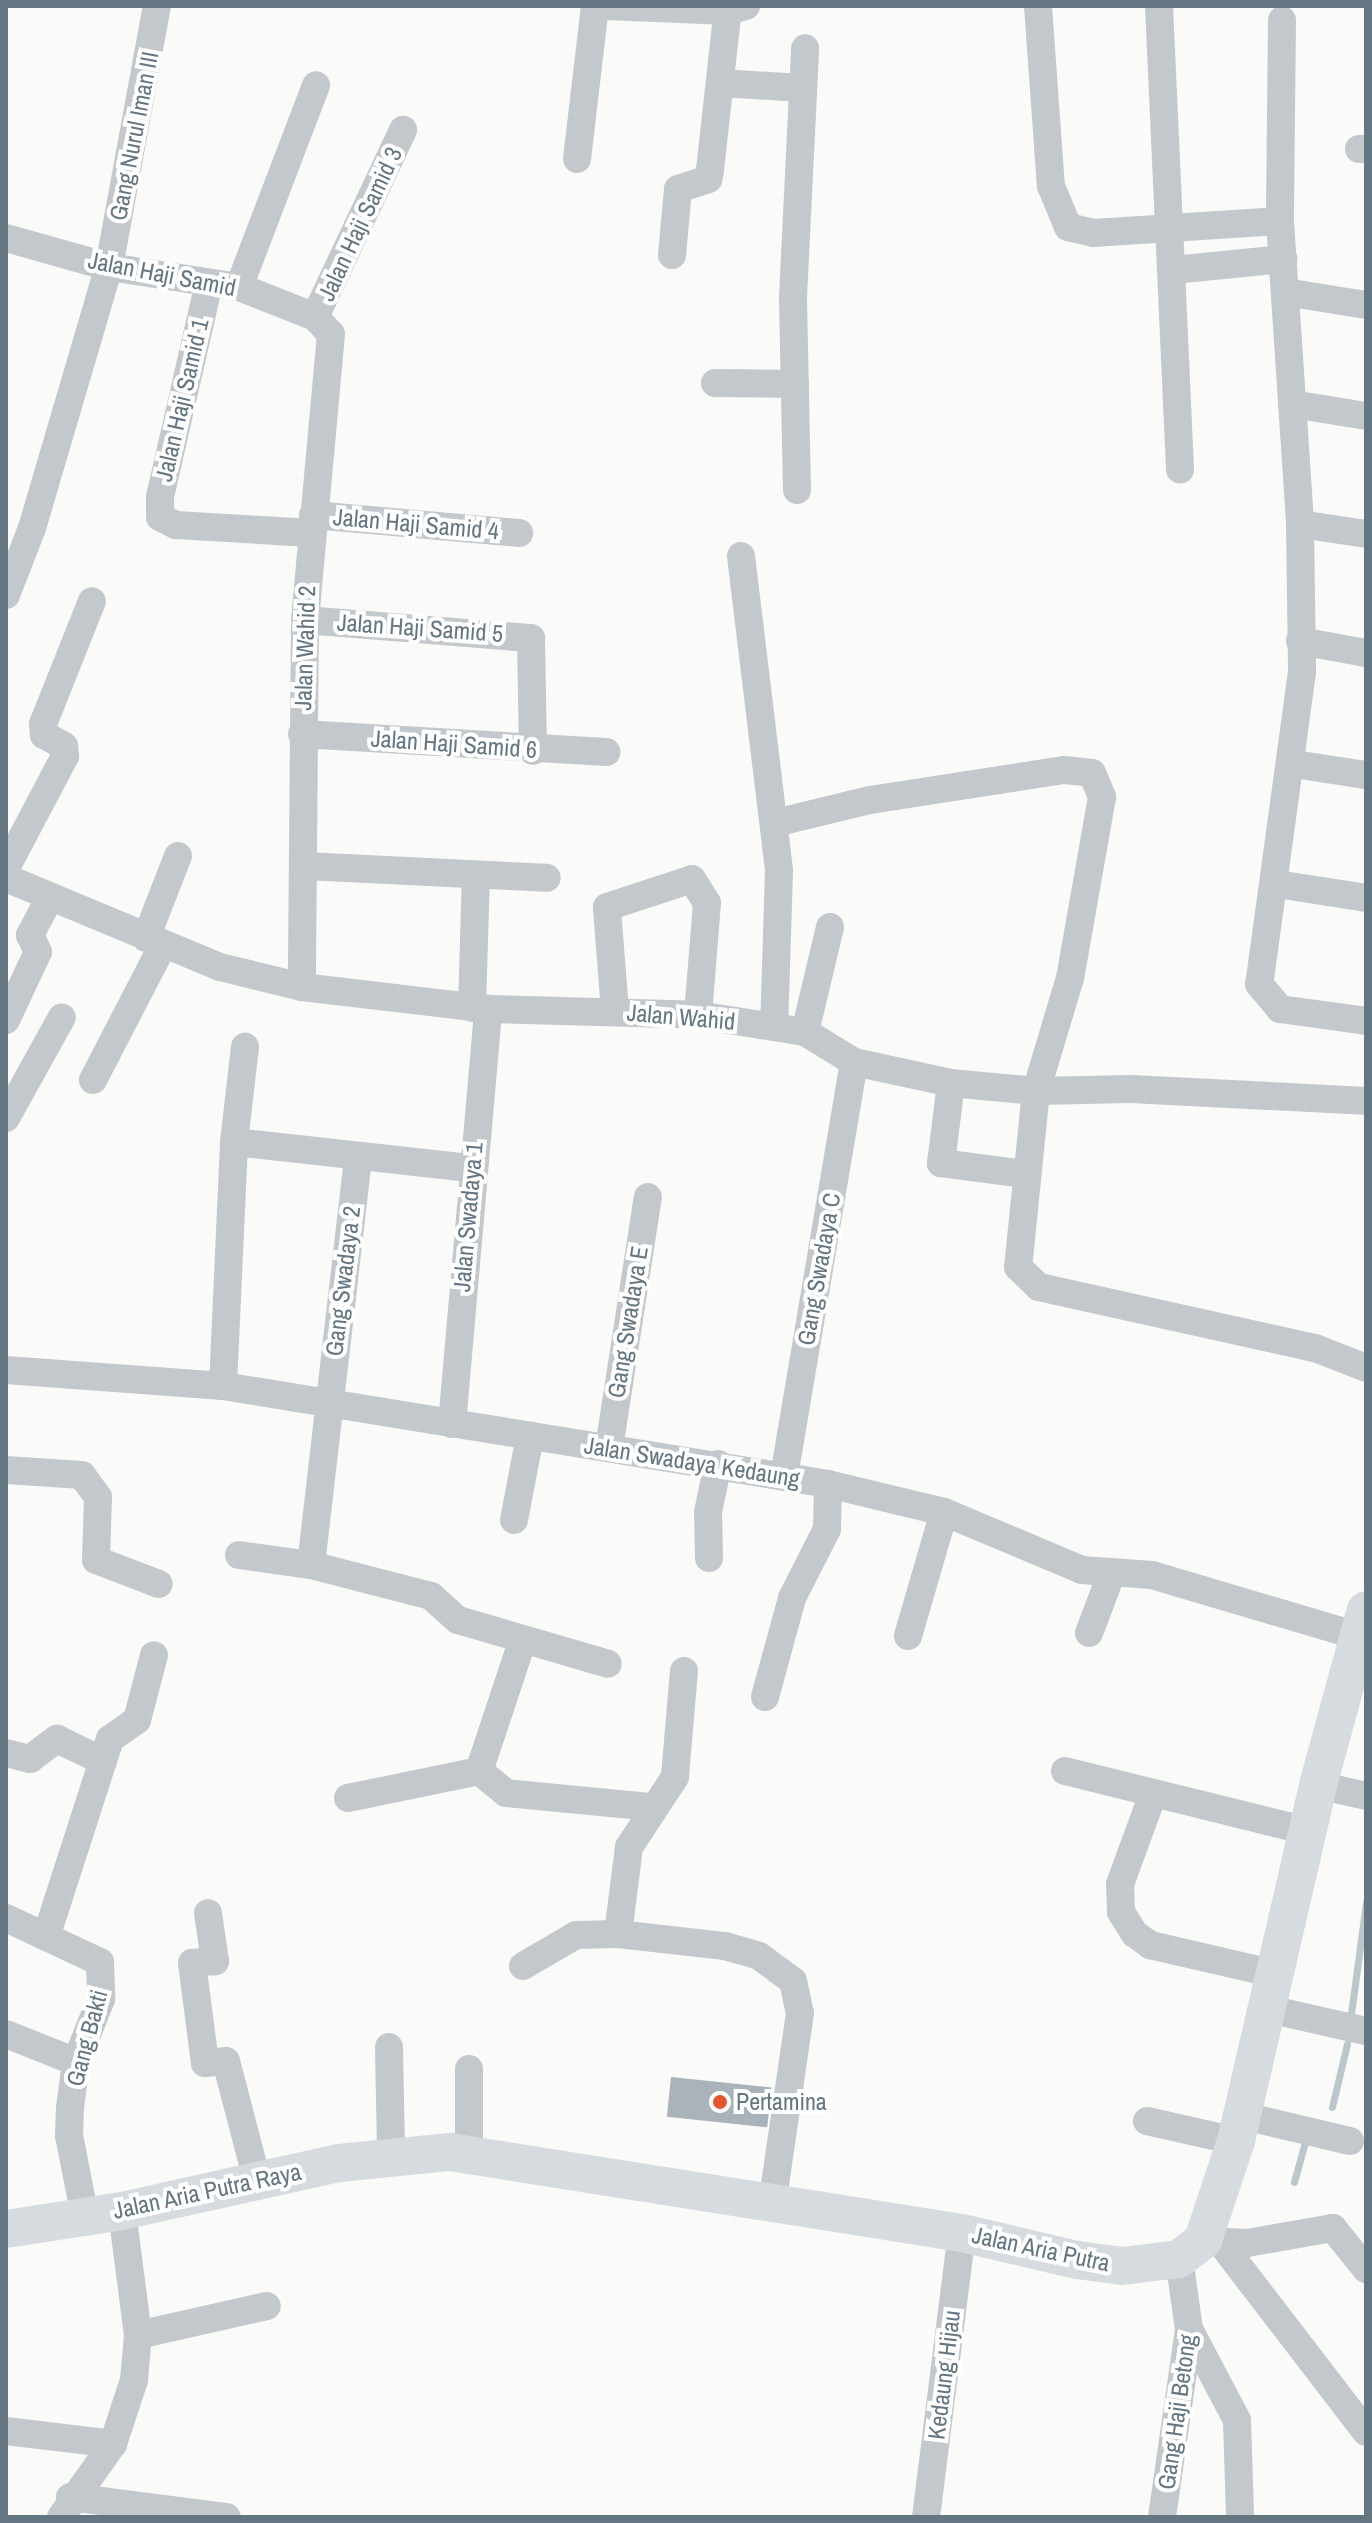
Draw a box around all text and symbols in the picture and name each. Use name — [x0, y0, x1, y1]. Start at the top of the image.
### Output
street label: Gang Nurul Iman III — [103, 49, 165, 223]
street label: Jalan Haji Samid 3 — [312, 143, 408, 305]
street label: Jalan Haji Samid — [86, 246, 238, 302]
street label: Jalan Haji Samid 1 — [149, 316, 215, 484]
street label: Jalan Haji Samid 4 — [332, 502, 500, 546]
street label: Jalan Wahid 2 — [288, 585, 322, 711]
street label: Jalan Haji Samid 5 — [336, 608, 504, 648]
street label: Jalan Haji Samid 6 — [370, 724, 538, 764]
street label: Jalan Wahid — [626, 998, 736, 1036]
street label: Jalan Swadaya 1 — [447, 1141, 489, 1293]
street label: Gang Swadaya C — [791, 1191, 847, 1347]
street label: Gang Swadaya 2 — [320, 1204, 366, 1358]
street label: Gang Swadaya E — [602, 1244, 654, 1400]
street label: Jalan Swadaya Kedaung — [582, 1431, 802, 1493]
street label: Gang Bakti — [60, 1987, 114, 2089]
place label: Pertamina — [736, 2088, 827, 2116]
marker: Pertamina — [711, 2093, 729, 2111]
street label: Jalan Aria Putra Raya — [110, 2157, 304, 2225]
street label: Jalan Aria Putra — [969, 2220, 1113, 2278]
street label: Kedaung Hijau — [922, 2309, 966, 2441]
street label: Gang Haji Betong — [1152, 2333, 1202, 2491]

